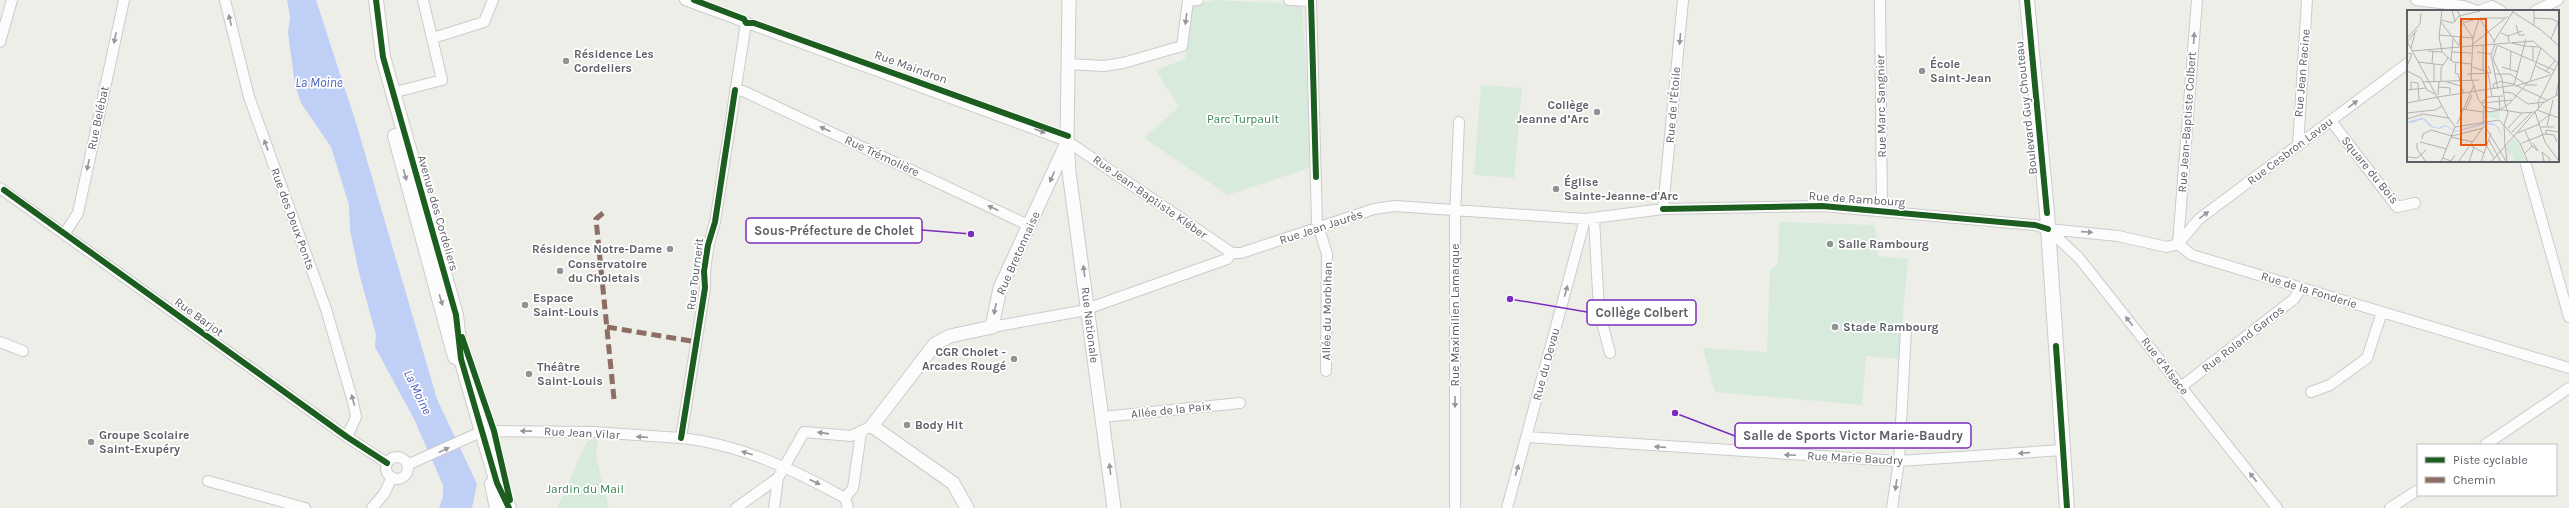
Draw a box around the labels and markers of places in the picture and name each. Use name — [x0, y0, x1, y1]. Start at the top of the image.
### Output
place label: Résidence Les Cordeliers — [574, 47, 654, 75]
marker: Résidence Les Cordeliers — [561, 56, 571, 66]
place label: École Saint-Jean — [1930, 56, 1991, 85]
marker: École Saint-Jean — [1917, 66, 1927, 76]
place label: Collège Jeanne d’Arc — [1517, 98, 1589, 126]
marker: Collège Jeanne d’Arc — [1592, 107, 1602, 117]
place label: Église Sainte-Jeanne-d'Arc — [1564, 174, 1678, 203]
marker: Église Sainte-Jeanne-d'Arc — [1551, 184, 1561, 194]
callout: Sous-Préfecture de Cholet — [746, 218, 922, 243]
place label: Salle Rambourg — [1838, 237, 1929, 251]
marker: Salle Rambourg — [1825, 239, 1835, 249]
place label: Résidence Notre-Dame — [532, 242, 662, 256]
marker: Résidence Notre-Dame — [665, 244, 675, 254]
place label: Conservatoire du Choletais — [568, 257, 647, 285]
marker: Conservatoire du Choletais — [555, 266, 565, 276]
place label: Espace Saint-Louis — [533, 291, 599, 319]
marker: Espace Saint-Louis — [520, 300, 530, 310]
callout: Collège Colbert — [1587, 300, 1696, 325]
place label: Stade Rambourg — [1843, 320, 1939, 334]
marker: Stade Rambourg — [1830, 322, 1840, 332]
place label: CGR Cholet - Arcades Rougé — [922, 345, 1006, 373]
marker: CGR Cholet - Arcades Rougé — [1009, 354, 1019, 364]
place label: Théâtre Saint-Louis — [537, 360, 603, 388]
marker: Théâtre Saint-Louis — [524, 369, 534, 379]
place label: Body Hit — [915, 418, 963, 432]
marker: Body Hit — [902, 420, 912, 430]
callout: Salle de Sports Victor Marie-Baudry — [1735, 423, 1971, 448]
place label: Groupe Scolaire Saint-Exupéry — [99, 428, 189, 456]
marker: Groupe Scolaire Saint-Exupéry — [86, 437, 96, 447]

